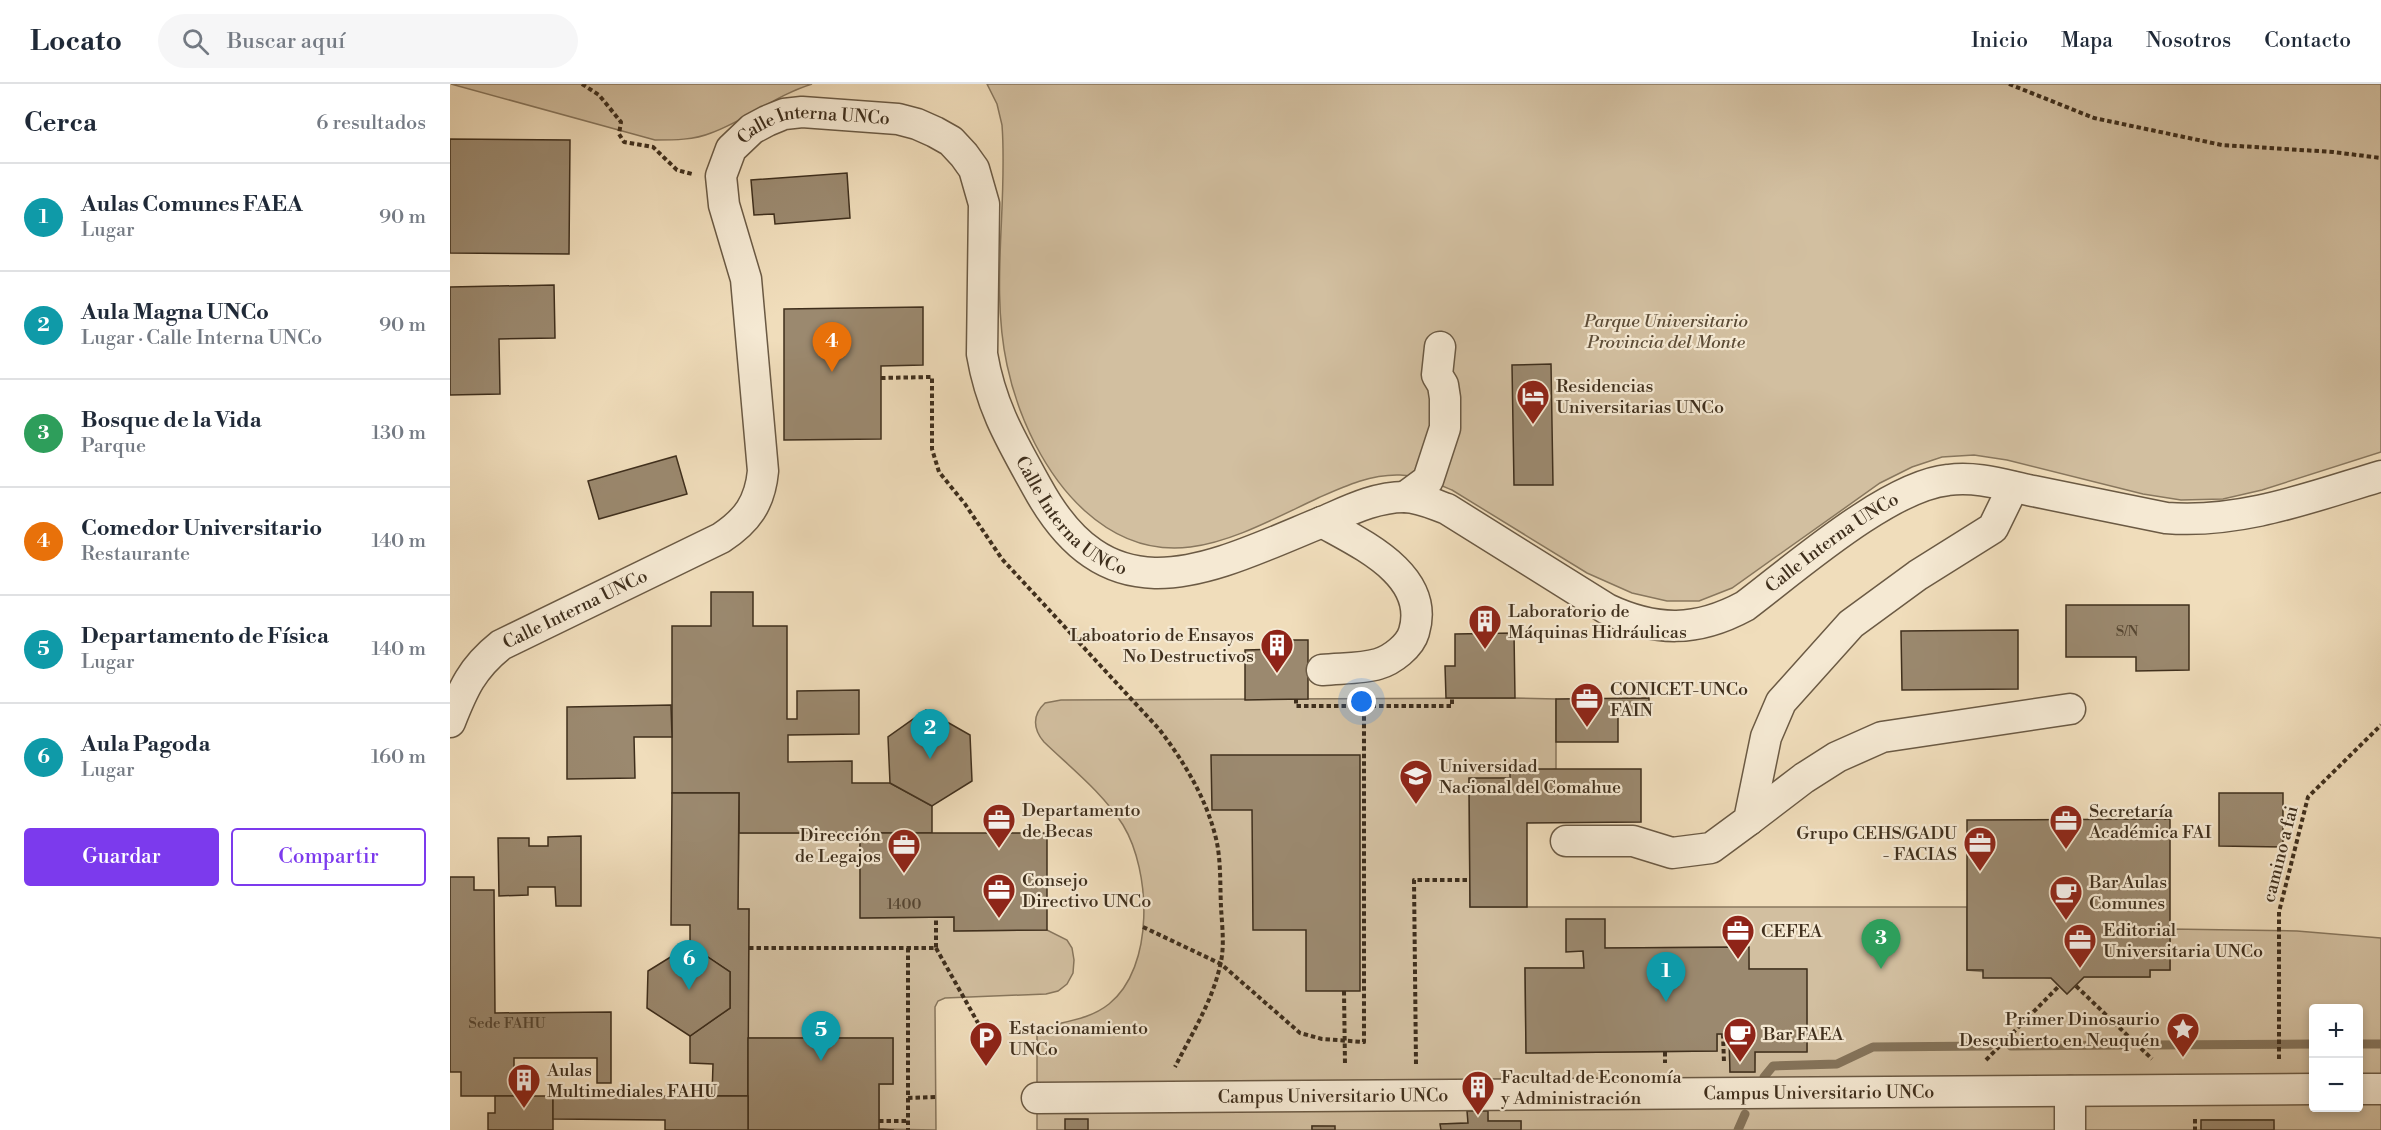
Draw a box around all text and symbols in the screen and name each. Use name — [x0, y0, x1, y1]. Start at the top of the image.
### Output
search box — [158, 14, 578, 68]
text: Locato — [30, 24, 122, 59]
icon: search — [179, 25, 212, 58]
text: Buscar aquí — [227, 28, 345, 55]
text: Inicio — [1971, 28, 2028, 54]
text: Mapa — [2061, 28, 2113, 54]
text: Nosotros — [2146, 28, 2231, 54]
text: Contacto — [2264, 28, 2351, 54]
street label: Calle Interna UNCo — [732, 101, 891, 149]
text: Cerca — [24, 107, 97, 139]
text: 6 resultados — [316, 111, 426, 136]
text: Aulas Comunes FAEA — [81, 191, 303, 218]
text: 1 — [39, 205, 48, 230]
text: 90 m — [379, 205, 426, 230]
text: Lugar — [81, 218, 135, 243]
text: Aula Magna UNCo — [81, 299, 269, 326]
park label: Parque Universitario Provincia del Monte — [1583, 310, 1748, 354]
text: 2 — [37, 313, 50, 338]
text: 90 m — [379, 313, 426, 338]
pin: 4 — [812, 322, 851, 372]
text: Lugar · Calle Interna UNCo — [81, 326, 322, 351]
place label: Residencias Universitarias UNCo — [1556, 375, 1724, 419]
hotel icon: Residencias Universitarias UNCo — [1515, 378, 1551, 425]
text: Bosque de la Vida — [81, 407, 262, 434]
text: 3 — [37, 421, 50, 446]
text: 130 m — [371, 421, 426, 446]
text: Parque — [81, 434, 146, 459]
street label: Calle Interna UNCo — [1010, 452, 1130, 581]
street label: Calle Interna UNCo — [1761, 488, 1903, 598]
text: Comedor Universitario — [81, 515, 322, 542]
text: 4 — [37, 529, 50, 554]
text: 140 m — [371, 529, 426, 554]
text: Restaurante — [81, 542, 190, 567]
street label: Calle Interna UNCo — [499, 564, 651, 654]
place label: Laboratorio de Máquinas Hidráulicas — [1508, 600, 1687, 644]
building icon: Laboratorio de Máquinas Hidráulicas — [1467, 603, 1503, 650]
house number: S/N — [2116, 622, 2138, 641]
text: Departamento de Física — [81, 623, 329, 650]
place label: Laboatorio de Ensayos No Destructivos — [1070, 624, 1254, 668]
building icon: Laboatorio de Ensayos No Destructivos — [1259, 627, 1295, 674]
text: 5 — [37, 637, 50, 662]
text: 140 m — [371, 637, 426, 662]
text: Lugar — [81, 650, 135, 675]
place label: CONICET-UNCo FAIN — [1610, 678, 1748, 722]
office icon: CONICET-UNCo FAIN — [1569, 681, 1605, 728]
your location — [1347, 687, 1376, 716]
pin: 2 — [910, 710, 950, 759]
text: Aula Pagoda — [81, 731, 210, 758]
text: 6 — [37, 745, 50, 770]
text: 160 m — [371, 745, 426, 770]
place label: Universidad Nacional del Comahue — [1439, 755, 1621, 799]
text: Lugar — [81, 758, 135, 783]
school or university icon: Universidad Nacional del Comahue — [1398, 758, 1434, 805]
place label: Departamento de Becas — [1022, 799, 1141, 843]
place label: Secretaría Académica FAI — [2088, 800, 2212, 844]
office icon: Departamento de Becas — [981, 802, 1017, 849]
office icon: Secretaría Académica FAI — [2048, 803, 2084, 850]
street label: camino a fai — [2257, 803, 2304, 905]
place label: Grupo CEHS/GADU - FACIAS — [1796, 822, 1958, 866]
place label: Dirección de Legajos — [795, 824, 881, 868]
office icon: Grupo CEHS/GADU - FACIAS — [1962, 825, 1998, 872]
office icon: Dirección de Legajos — [886, 827, 922, 874]
button: Guardar — [24, 828, 219, 886]
button: Compartir — [231, 828, 426, 886]
place label: Consejo Directivo UNCo — [1022, 869, 1151, 913]
place label: Bar Aulas Comunes — [2088, 871, 2167, 915]
office icon: Consejo Directivo UNCo — [981, 872, 1017, 919]
cafe icon: Bar Aulas Comunes — [2048, 874, 2084, 921]
house number: 1400 — [887, 895, 921, 914]
office icon: CEFEA — [1720, 913, 1756, 960]
place label: Editorial Universitaria UNCo — [2103, 919, 2263, 963]
place label: CEFEA — [1761, 920, 1823, 943]
pin: 3 — [1862, 920, 1900, 969]
office icon: Editorial Universitaria UNCo — [2062, 922, 2098, 969]
pin: 6 — [670, 940, 708, 990]
pin: 1 — [1646, 952, 1686, 1002]
map controls — [2309, 1004, 2363, 1112]
button: + — [2309, 1004, 2363, 1058]
place label: Primer Dinosaurio Descubierto en Neuquén — [1959, 1008, 2160, 1052]
place icon: Primer Dinosaurio Descubierto en Neuquén — [2165, 1011, 2201, 1058]
pin: 5 — [802, 1012, 841, 1061]
house number: Sede FAHU — [468, 1014, 546, 1033]
cafe icon: Bar FAEA — [1722, 1016, 1758, 1063]
place label: Estacionamiento UNCo — [1009, 1017, 1148, 1061]
parking icon: Estacionamiento UNCo — [968, 1020, 1004, 1067]
place label: Bar FAEA — [1762, 1023, 1844, 1046]
button: − — [2309, 1058, 2363, 1112]
place label: Aulas Multimediales FAHU — [546, 1059, 718, 1103]
building icon: Aulas Multimediales FAHU — [506, 1062, 542, 1109]
place label: Facultad de Economía y Administración — [1500, 1066, 1682, 1110]
building icon: Facultad de Economía y Administración — [1460, 1069, 1496, 1116]
street label: Campus Universitario UNCo — [1704, 1081, 1934, 1105]
street label: Campus Universitario UNCo — [1218, 1084, 1448, 1109]

